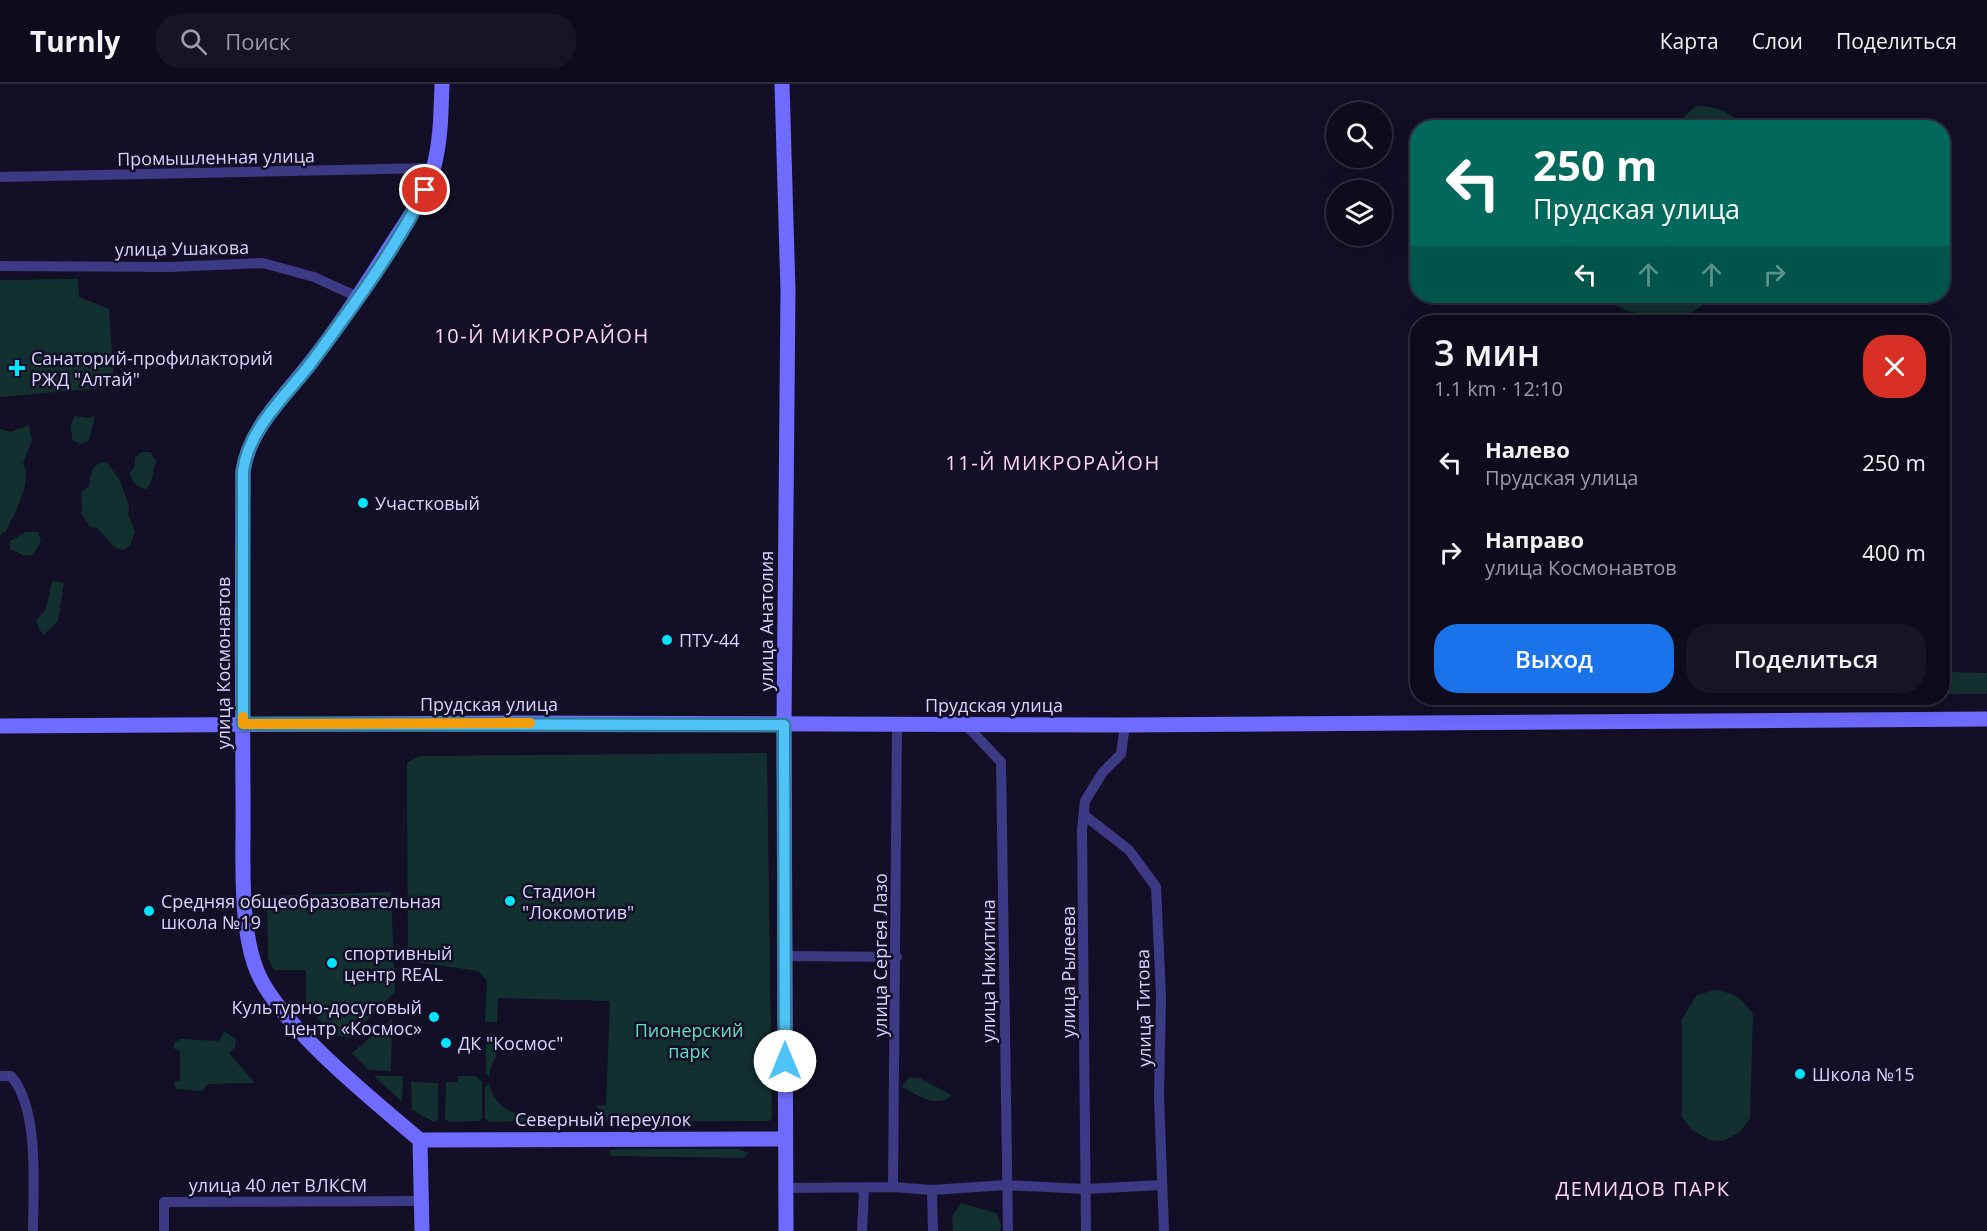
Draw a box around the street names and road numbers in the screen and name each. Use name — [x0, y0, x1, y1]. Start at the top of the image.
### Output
street label: Промышленная улица — [117, 143, 315, 171]
street label: улица Ушакова — [115, 235, 249, 261]
street label: улица Анатолия — [754, 551, 778, 691]
street label: улица Космонавтов — [211, 577, 235, 749]
street label: Прудская улица — [420, 692, 558, 716]
street label: Прудская улица — [925, 693, 1063, 717]
street label: улица Сергея Лазо — [868, 873, 892, 1037]
street label: улица Никитина — [976, 899, 1000, 1043]
street label: улица Рылеева — [1056, 906, 1080, 1038]
street label: улица Титова — [1130, 949, 1156, 1067]
street label: Северный переулок — [515, 1107, 692, 1131]
street label: улица 40 лет ВЛКСМ — [189, 1173, 367, 1197]

